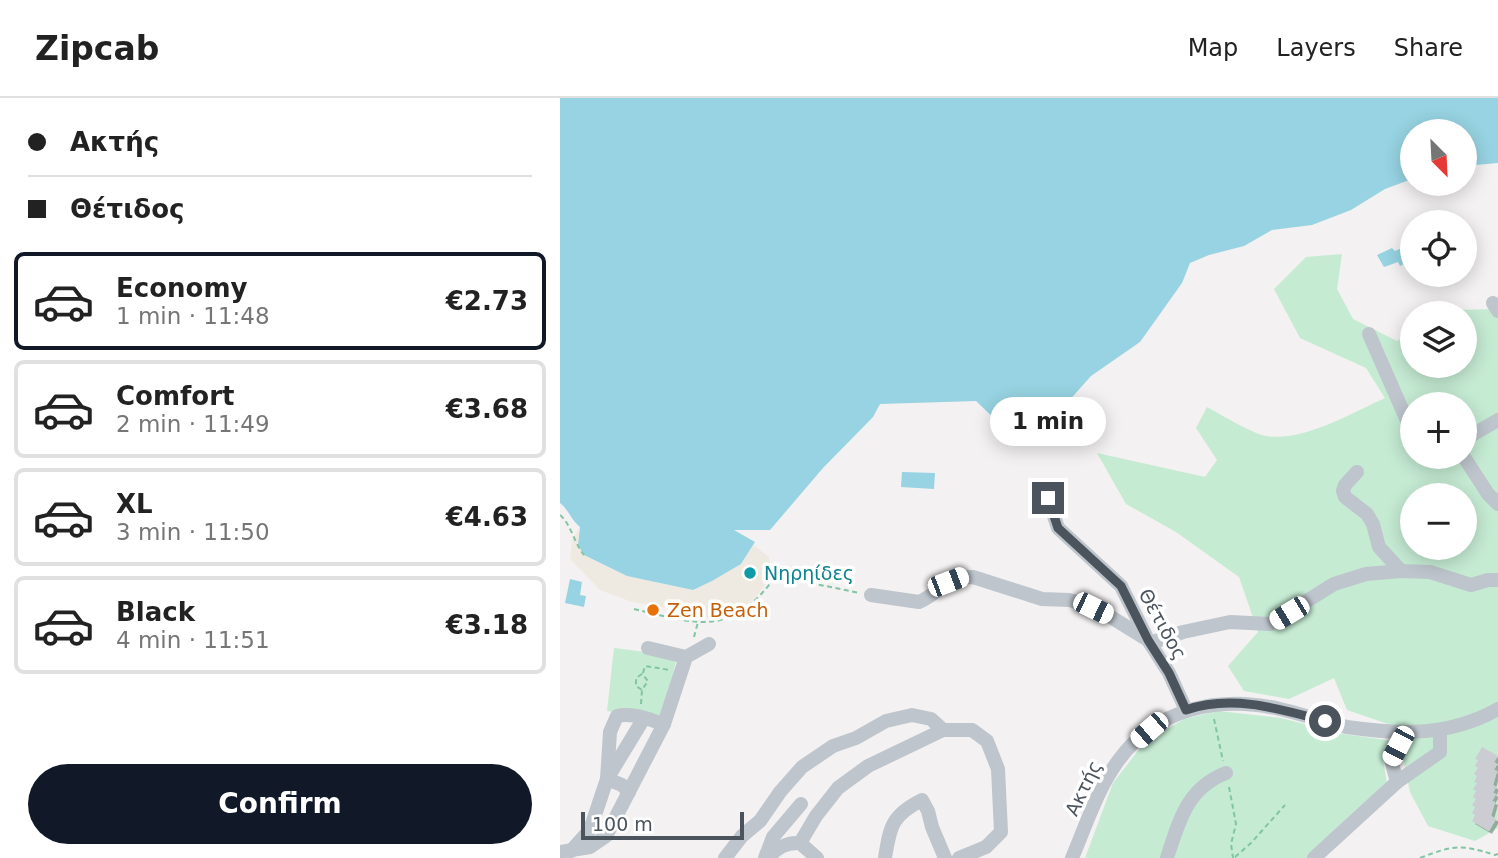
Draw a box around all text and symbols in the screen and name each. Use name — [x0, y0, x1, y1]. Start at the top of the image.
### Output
text: Zipcab — [35, 29, 159, 68]
text: Map — [1188, 34, 1238, 62]
text: Layers — [1276, 34, 1356, 62]
text: Share — [1394, 34, 1463, 62]
north arrow — [1400, 119, 1477, 196]
map controls — [1400, 119, 1477, 560]
text: Ακτής — [70, 127, 159, 157]
text: Θέτιδος — [70, 194, 184, 224]
button: locate — [1400, 210, 1477, 287]
icon: car — [32, 270, 95, 333]
text: Economy — [116, 273, 247, 303]
text: €2.73 — [446, 286, 528, 316]
button: layers — [1400, 301, 1477, 378]
text: 1 min · 11:48 — [116, 303, 270, 329]
icon: car — [32, 378, 95, 441]
text: Comfort — [116, 381, 234, 411]
button: + — [1400, 392, 1477, 469]
text: €3.68 — [446, 394, 528, 424]
callout: 1 min — [990, 396, 1106, 446]
text: 1 min — [1012, 408, 1084, 434]
text: 2 min · 11:49 — [116, 411, 270, 437]
route end — [1032, 482, 1064, 514]
button: − — [1400, 483, 1477, 560]
icon: car — [32, 486, 95, 549]
text: XL — [116, 489, 153, 519]
text: €4.63 — [446, 502, 528, 532]
text: 3 min · 11:50 — [116, 519, 270, 545]
place label: Νηρηίδες — [764, 562, 854, 584]
marker: Νηρηίδες — [742, 565, 758, 581]
car — [925, 565, 972, 599]
street label: Θέτιδος — [1135, 585, 1191, 663]
car — [1070, 589, 1117, 627]
car — [1266, 593, 1313, 633]
icon: car — [32, 594, 95, 657]
text: Black — [116, 597, 195, 627]
place label: Zen Beach — [667, 599, 769, 621]
marker: Zen Beach — [645, 602, 661, 618]
text: €3.18 — [446, 610, 528, 640]
text: 4 min · 11:51 — [116, 627, 270, 653]
route start — [1309, 705, 1341, 737]
car — [1127, 708, 1172, 752]
car — [1379, 723, 1418, 769]
street label: Ακτής — [1060, 757, 1106, 819]
button: Confirm — [28, 764, 532, 844]
scale bar — [581, 809, 744, 841]
text: 100 m — [592, 813, 653, 835]

